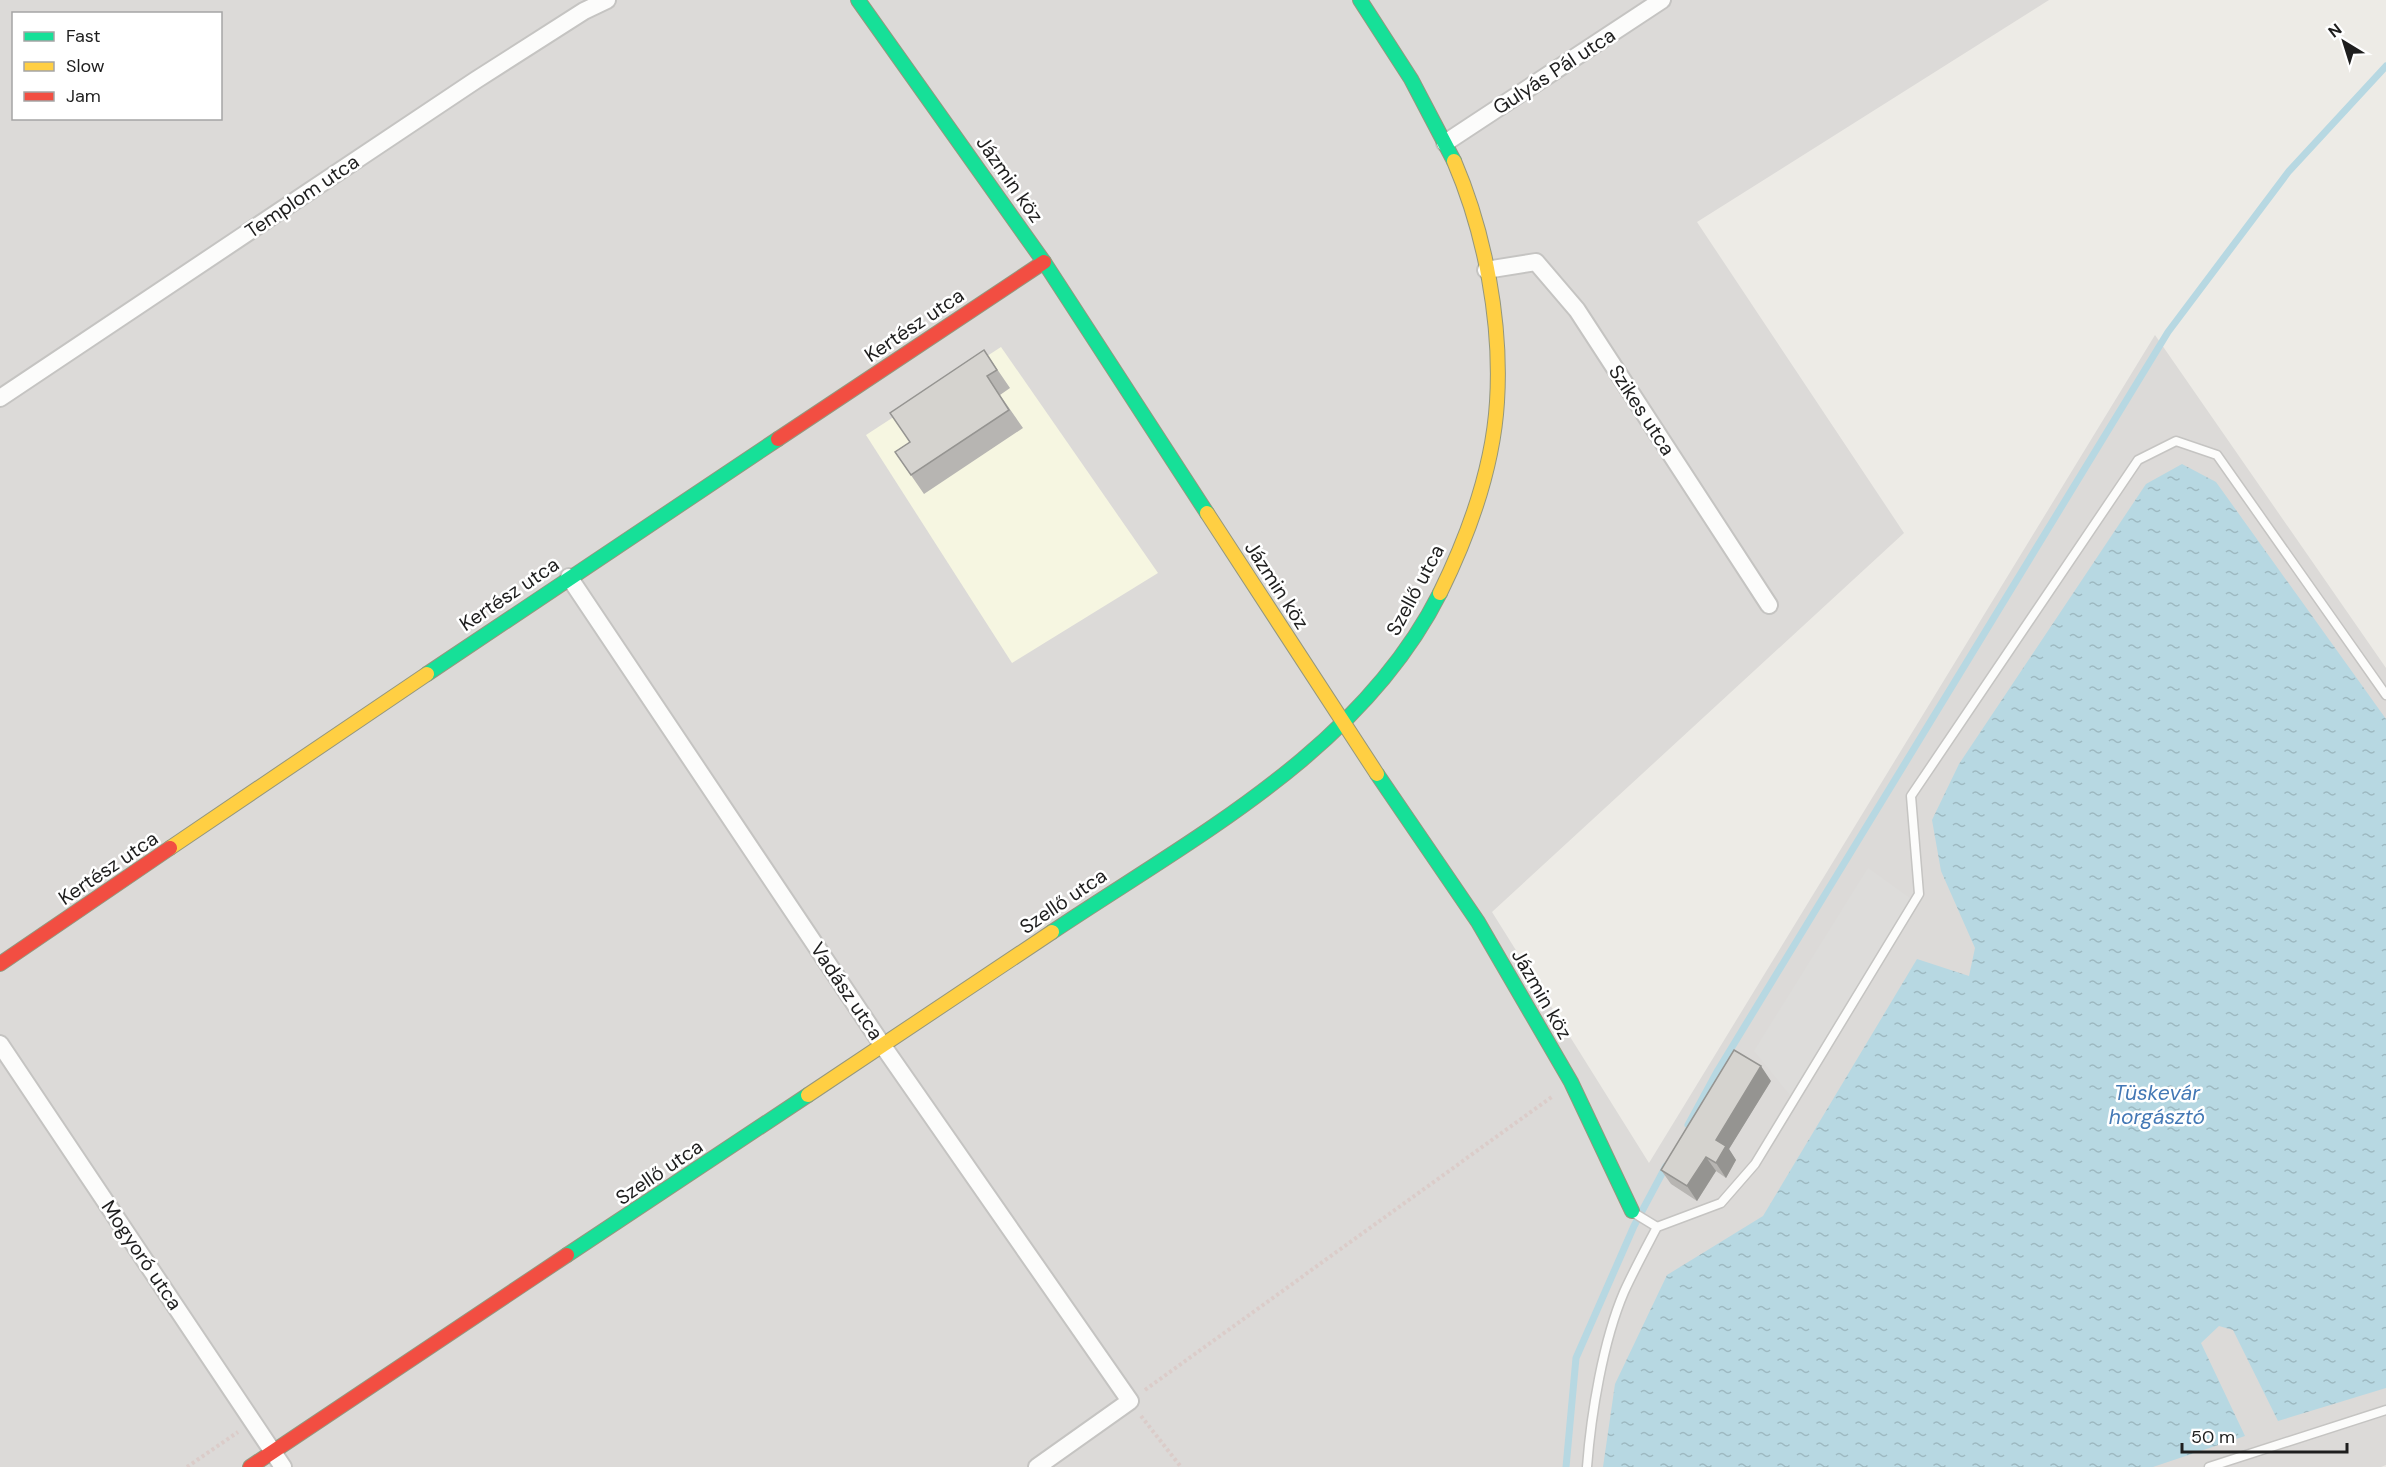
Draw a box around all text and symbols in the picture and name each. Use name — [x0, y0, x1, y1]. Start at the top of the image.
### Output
legend — [12, 12, 222, 120]
north arrow — [2314, 12, 2374, 72]
text: N — [2324, 19, 2346, 42]
street label: Gulyás Pál utca — [1488, 22, 1620, 120]
text: Fast — [66, 24, 101, 48]
text: Slow — [66, 54, 105, 78]
text: Jam — [66, 84, 101, 108]
street label: Jázmin köz — [971, 131, 1049, 227]
street label: Templom utca — [240, 148, 364, 244]
street label: Kertész utca — [859, 282, 969, 368]
street label: Szikes utca — [1603, 360, 1681, 460]
street label: Jázmin köz — [1239, 536, 1315, 634]
street label: Szellő utca — [1380, 540, 1450, 640]
street label: Kertész utca — [454, 551, 564, 637]
street label: Kertész utca — [53, 825, 163, 911]
street label: Szellő utca — [1014, 862, 1112, 940]
street label: Vadász utca — [805, 937, 889, 1045]
street label: Jázmin köz — [1506, 944, 1578, 1044]
water label: Tüskevár horgásztó — [2109, 1079, 2205, 1131]
street label: Szellő utca — [610, 1133, 708, 1211]
street label: Mogyoró utca — [96, 1195, 188, 1315]
scale bar — [2182, 1416, 2347, 1454]
text: 50 m — [2191, 1425, 2235, 1449]

